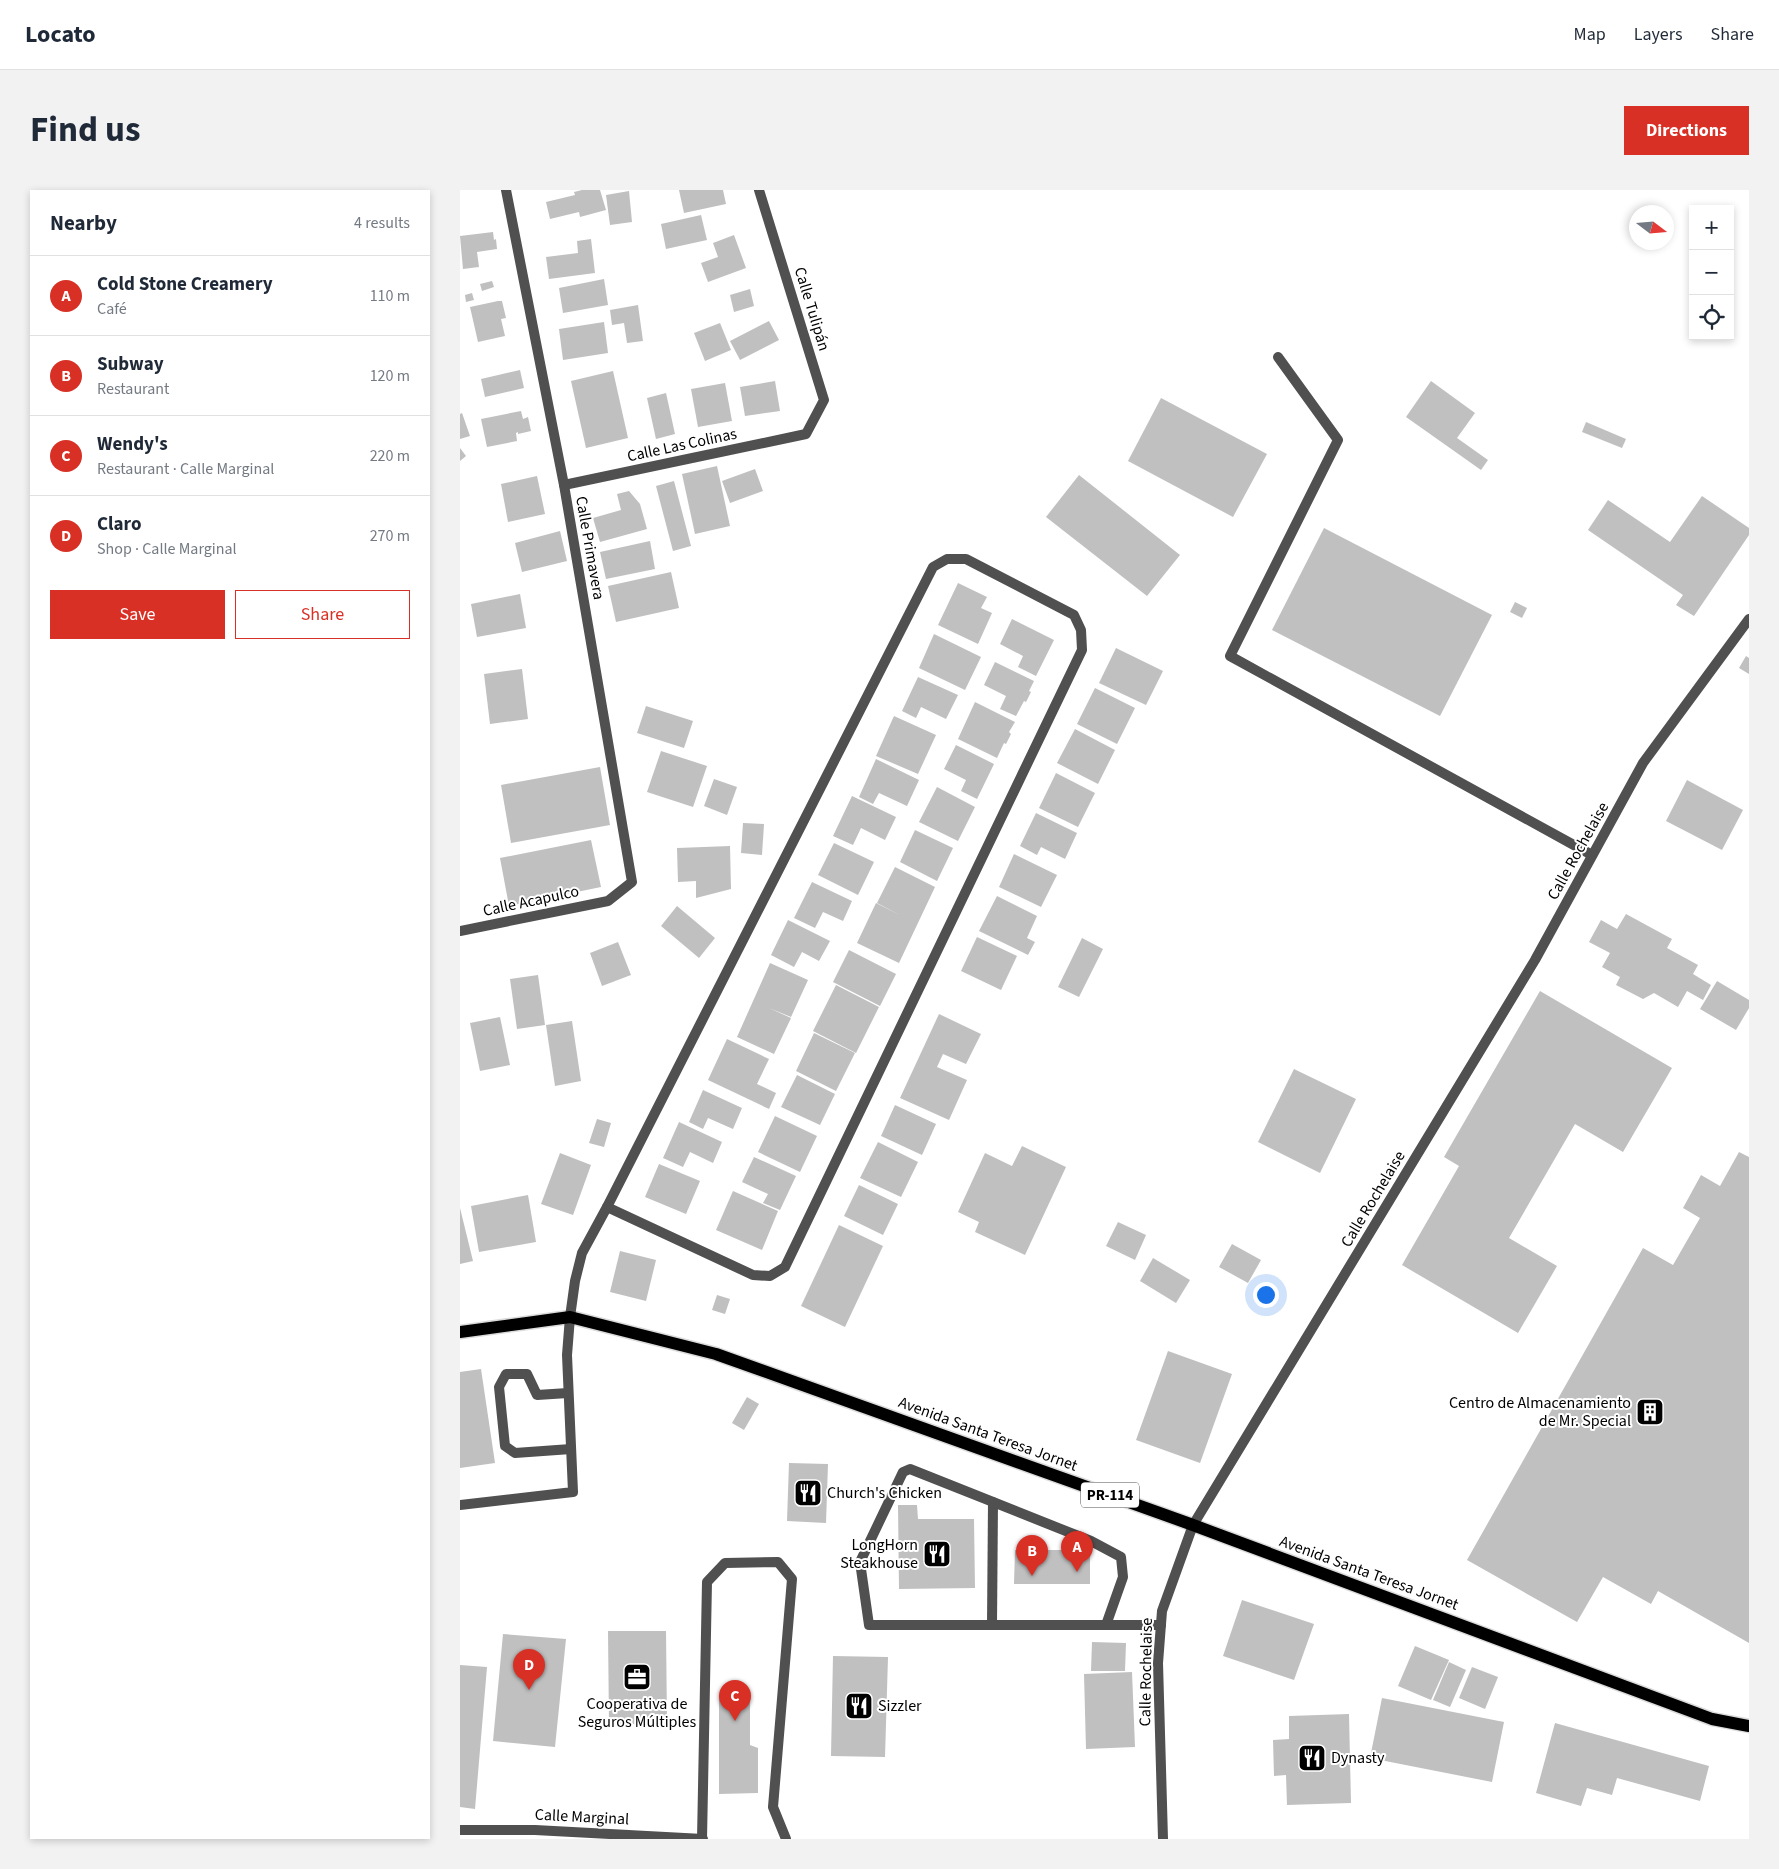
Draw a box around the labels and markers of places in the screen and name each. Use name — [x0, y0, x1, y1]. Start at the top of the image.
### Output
place label: Centro de Almacenamiento de Mr. Special — [1449, 1392, 1631, 1432]
building icon: Centro de Almacenamiento de Mr. Special — [1635, 1397, 1665, 1427]
restaurant icon: Church's Chicken — [793, 1478, 823, 1508]
place label: Church's Chicken — [827, 1482, 942, 1504]
pin: A — [1061, 1531, 1093, 1572]
place label: LongHorn Steakhouse — [840, 1534, 918, 1574]
pin: B — [1016, 1535, 1048, 1576]
restaurant icon: LongHorn Steakhouse — [922, 1539, 952, 1569]
pin: D — [513, 1649, 545, 1690]
office icon: Cooperativa de Seguros Múltiples — [622, 1662, 652, 1692]
pin: C — [719, 1680, 751, 1721]
restaurant icon: Sizzler — [844, 1691, 874, 1721]
place label: Cooperativa de Seguros Múltiples — [578, 1693, 696, 1733]
place label: Sizzler — [878, 1695, 922, 1717]
restaurant icon: Dynasty — [1297, 1743, 1327, 1773]
place label: Dynasty — [1331, 1747, 1385, 1769]

